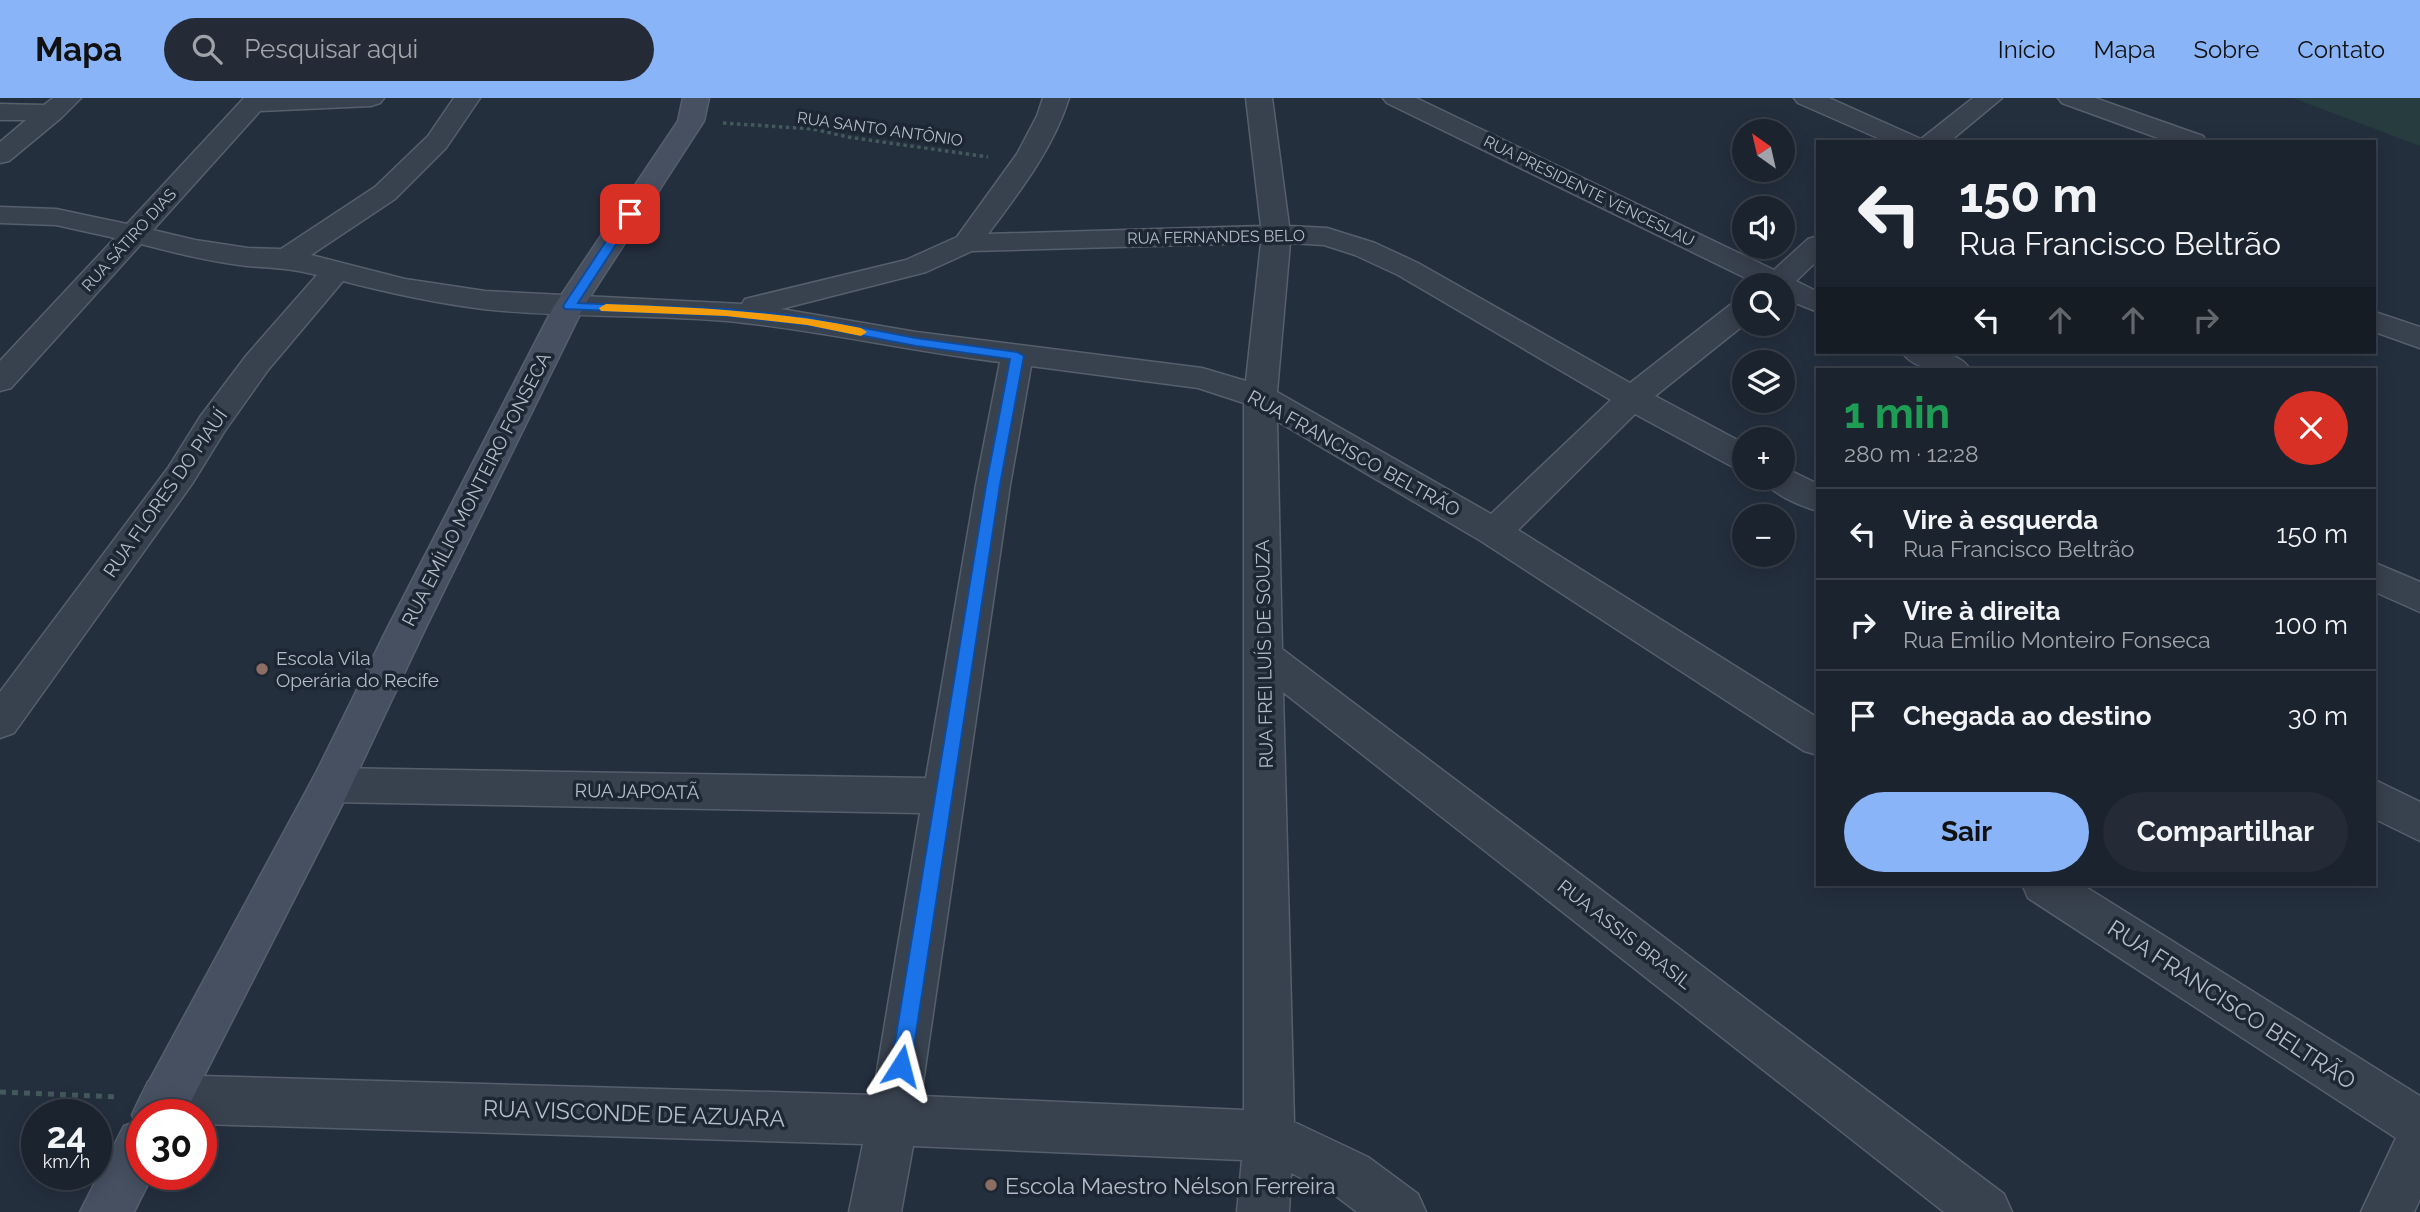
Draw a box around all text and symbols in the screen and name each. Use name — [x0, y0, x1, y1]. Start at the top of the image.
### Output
search box — [164, 18, 654, 81]
text: Mapa — [35, 30, 122, 69]
icon: search — [188, 30, 226, 68]
text: Pesquisar aqui — [244, 34, 418, 64]
text: Início — [1998, 35, 2056, 64]
text: Mapa — [2094, 35, 2155, 64]
text: Sobre — [2193, 35, 2259, 64]
text: Contato — [2297, 35, 2385, 64]
street label: RUA SANTO ANTÔNIO — [796, 107, 964, 150]
north arrow — [1732, 119, 1796, 182]
map controls — [1732, 119, 1795, 567]
street label: RUA PRESIDENTE VENCESLAU — [1481, 132, 1697, 250]
text: 150 m — [1959, 166, 2098, 223]
icon: left — [1844, 168, 1935, 259]
street label: RUA SÁTIRO DIAS — [77, 184, 180, 295]
pin — [600, 184, 660, 244]
icon: arrive — [611, 195, 649, 233]
button: sound — [1732, 196, 1795, 259]
text: Rua Francisco Beltrão — [1959, 225, 2281, 262]
street label: RUA FERNANDES BELO — [1127, 226, 1305, 248]
button: search — [1732, 273, 1795, 336]
icon: left — [1968, 301, 2006, 339]
icon: ahead — [2041, 301, 2079, 339]
icon: ahead — [2114, 301, 2152, 339]
icon: right — [2187, 301, 2225, 339]
street label: RUA EMÍLIO MONTEIRO FONSECA — [397, 348, 555, 630]
button: layers — [1732, 350, 1795, 413]
street label: RUA FRANCISCO BELTRÃO — [1244, 385, 1464, 521]
text: 1 min — [1844, 389, 1950, 438]
button: close — [2274, 391, 2348, 465]
street label: RUA FLORES DO PIAUÍ — [99, 404, 232, 581]
button: + — [1732, 427, 1795, 490]
text: 280 m · 12:28 — [1844, 440, 1979, 467]
button: − — [1732, 504, 1795, 567]
text: Vire à esquerda — [1903, 505, 2098, 535]
icon: left — [1844, 515, 1882, 553]
text: 150 m — [2276, 519, 2348, 549]
text: Rua Francisco Beltrão — [1903, 535, 2134, 562]
street label: RUA FREI LUÍS DE SOUZA — [1251, 539, 1277, 769]
text: Vire à direita — [1903, 596, 2060, 626]
icon: right — [1844, 606, 1882, 644]
text: 100 m — [2275, 610, 2348, 640]
text: Rua Emílio Monteiro Fonseca — [1903, 626, 2211, 653]
place label: Escola Vila Operária do Recife — [276, 647, 439, 691]
marker: Escola Vila Operária do Recife — [254, 661, 270, 677]
icon: arrive — [1844, 697, 1882, 735]
text: Chegada ao destino — [1903, 701, 2152, 731]
text: 30 m — [2288, 701, 2348, 731]
street label: RUA JAPOATÃ — [574, 779, 700, 803]
button: Sair — [1844, 792, 2089, 872]
button: Compartilhar — [2103, 792, 2348, 872]
street label: RUA ASSIS BRASIL — [1553, 875, 1697, 993]
street label: RUA FRANCISCO BELTRÃO — [2103, 914, 2361, 1094]
position arrow — [864, 1029, 938, 1103]
street label: RUA VISCONDE DE AZUARA — [483, 1094, 786, 1132]
speed limit sign: 30 — [126, 1099, 217, 1190]
text: 24 — [47, 1115, 86, 1156]
text: km/h — [43, 1151, 90, 1172]
place label: Escola Maestro Nélson Ferreira — [1005, 1172, 1336, 1199]
marker: Escola Maestro Nélson Ferreira — [983, 1177, 999, 1193]

